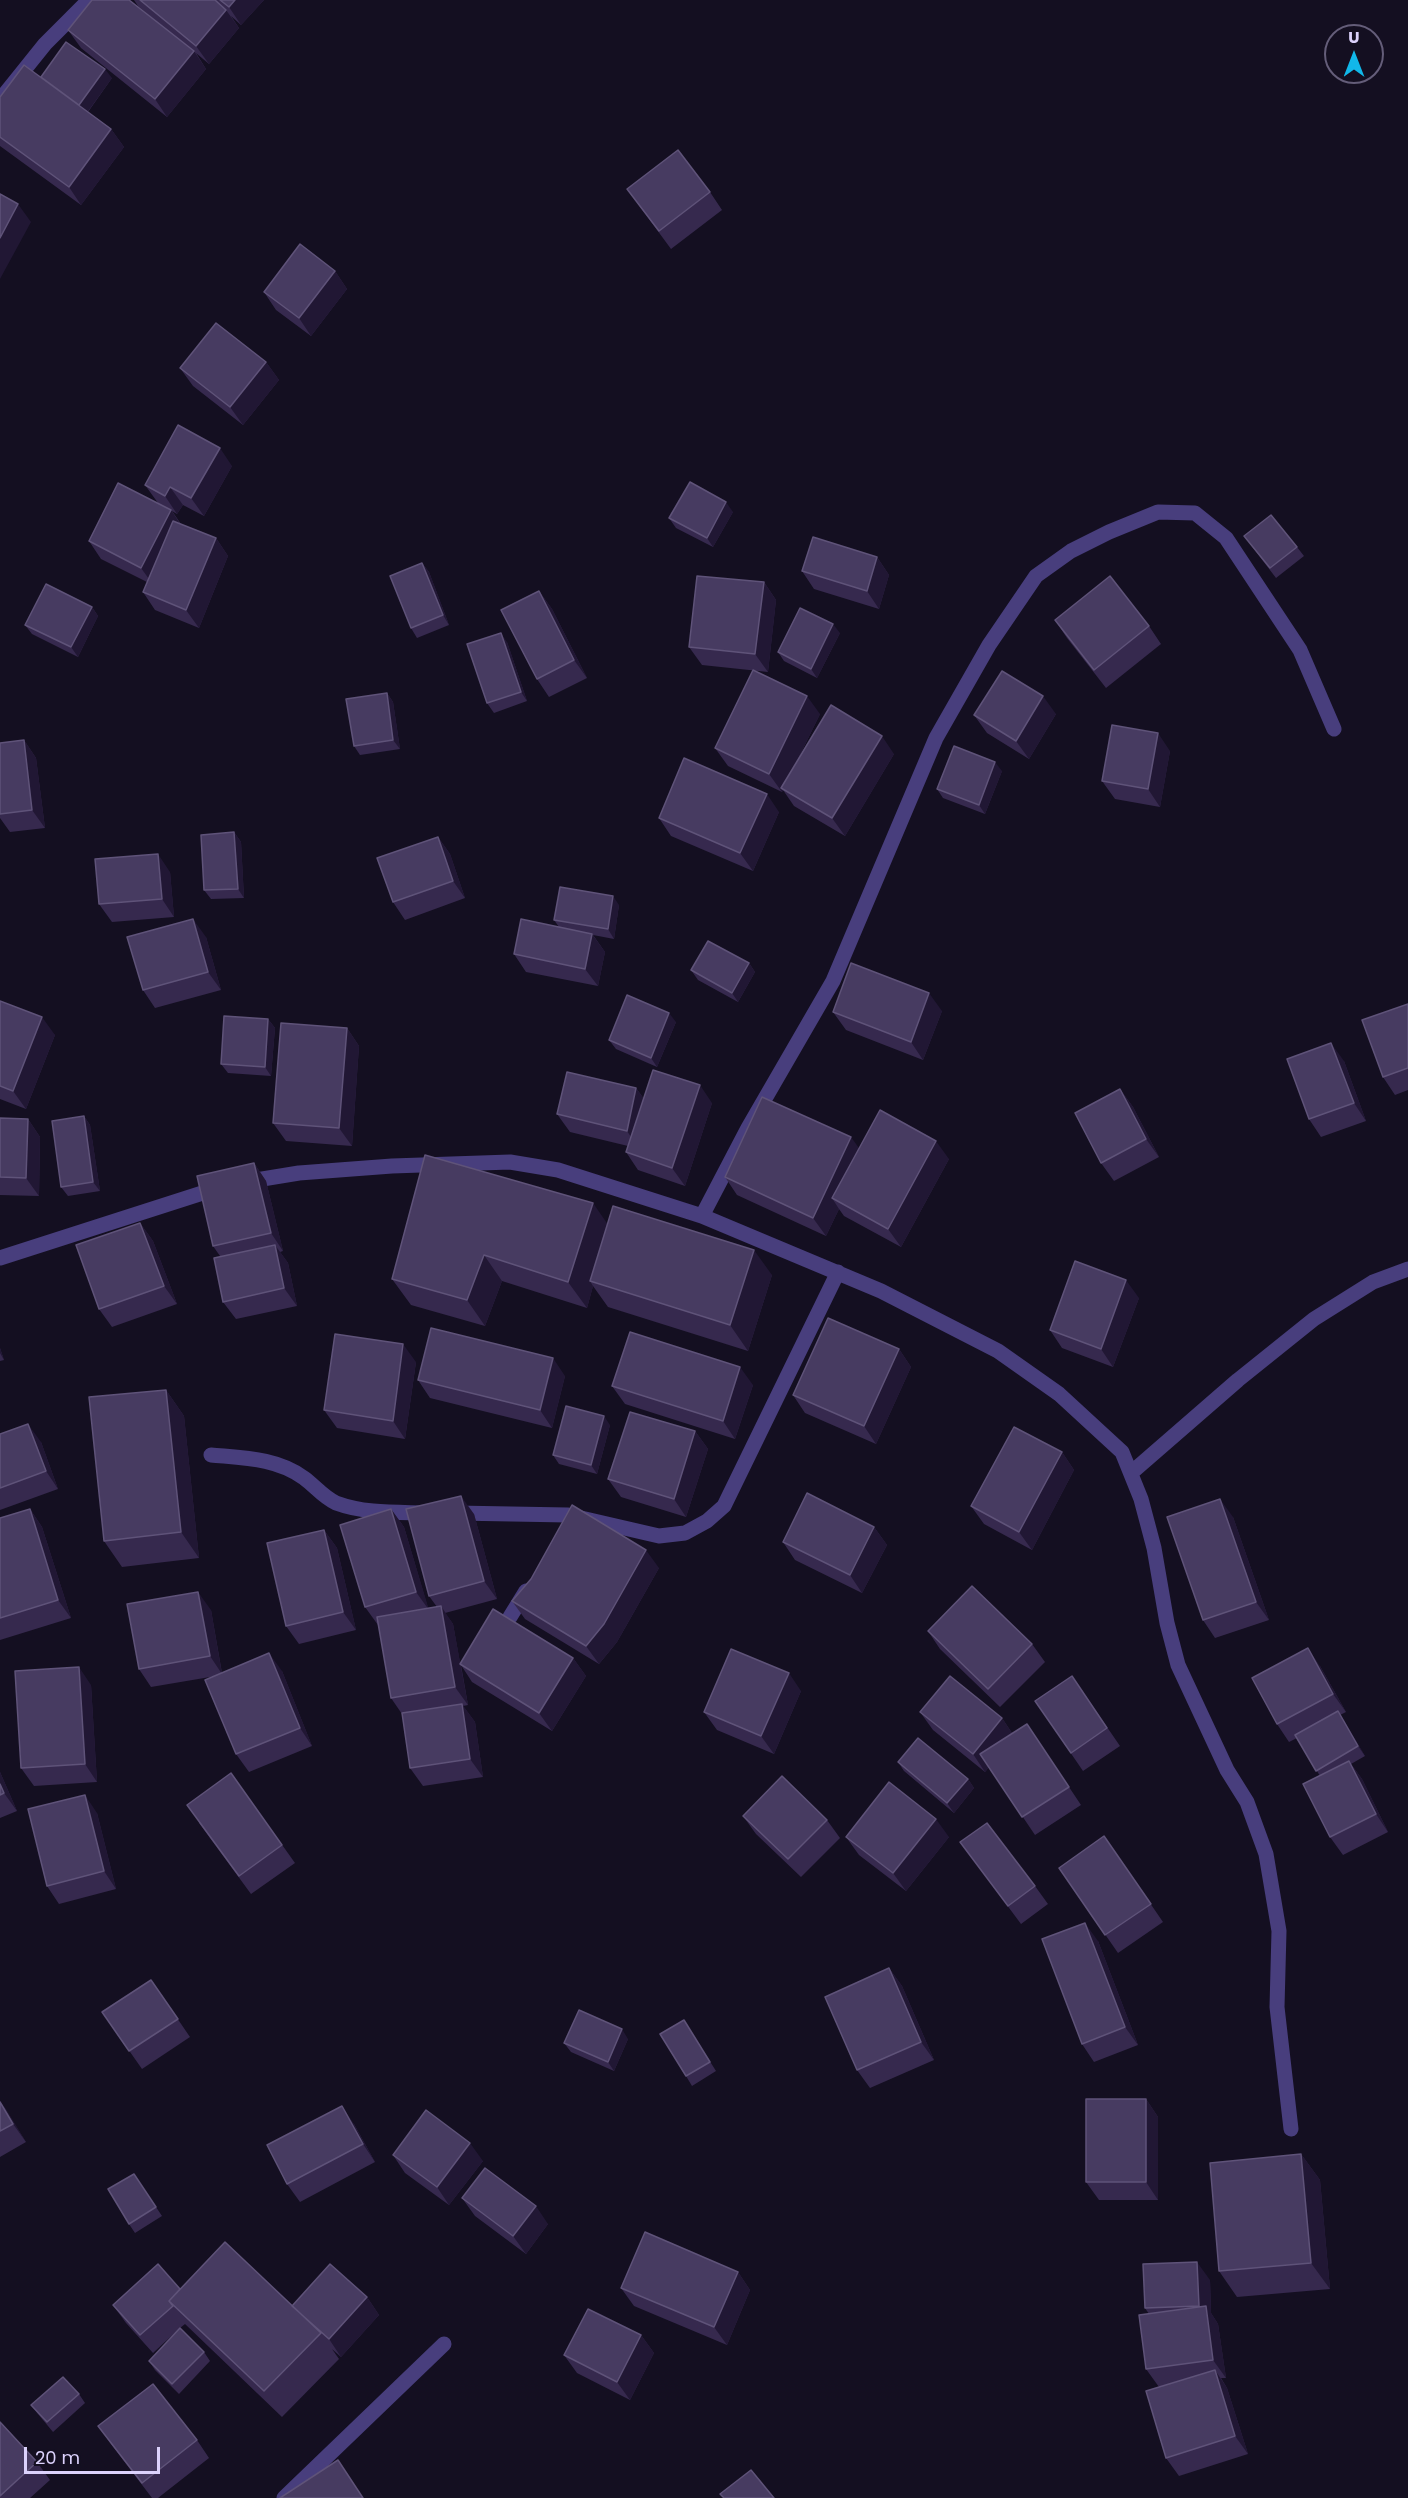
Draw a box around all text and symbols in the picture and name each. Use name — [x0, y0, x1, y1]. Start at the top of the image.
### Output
north arrow — [1324, 24, 1384, 84]
text: U — [1348, 26, 1360, 49]
scale bar — [27, 2435, 164, 2473]
text: 20 m — [35, 2445, 80, 2470]

